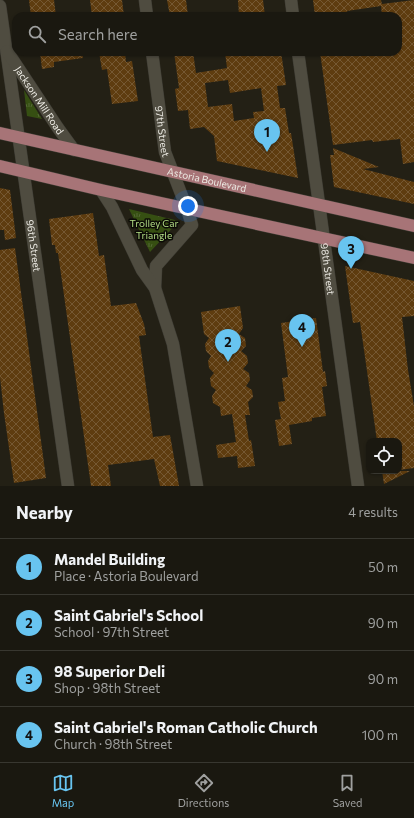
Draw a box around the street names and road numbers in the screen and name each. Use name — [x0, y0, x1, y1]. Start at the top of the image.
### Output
street label: Jackson Mill Road — [13, 64, 67, 137]
street label: 97th Street — [153, 105, 172, 159]
street label: Astoria Boulevard — [166, 165, 248, 194]
street label: 96th Street — [24, 219, 44, 272]
street label: 98th Street — [318, 242, 338, 296]

